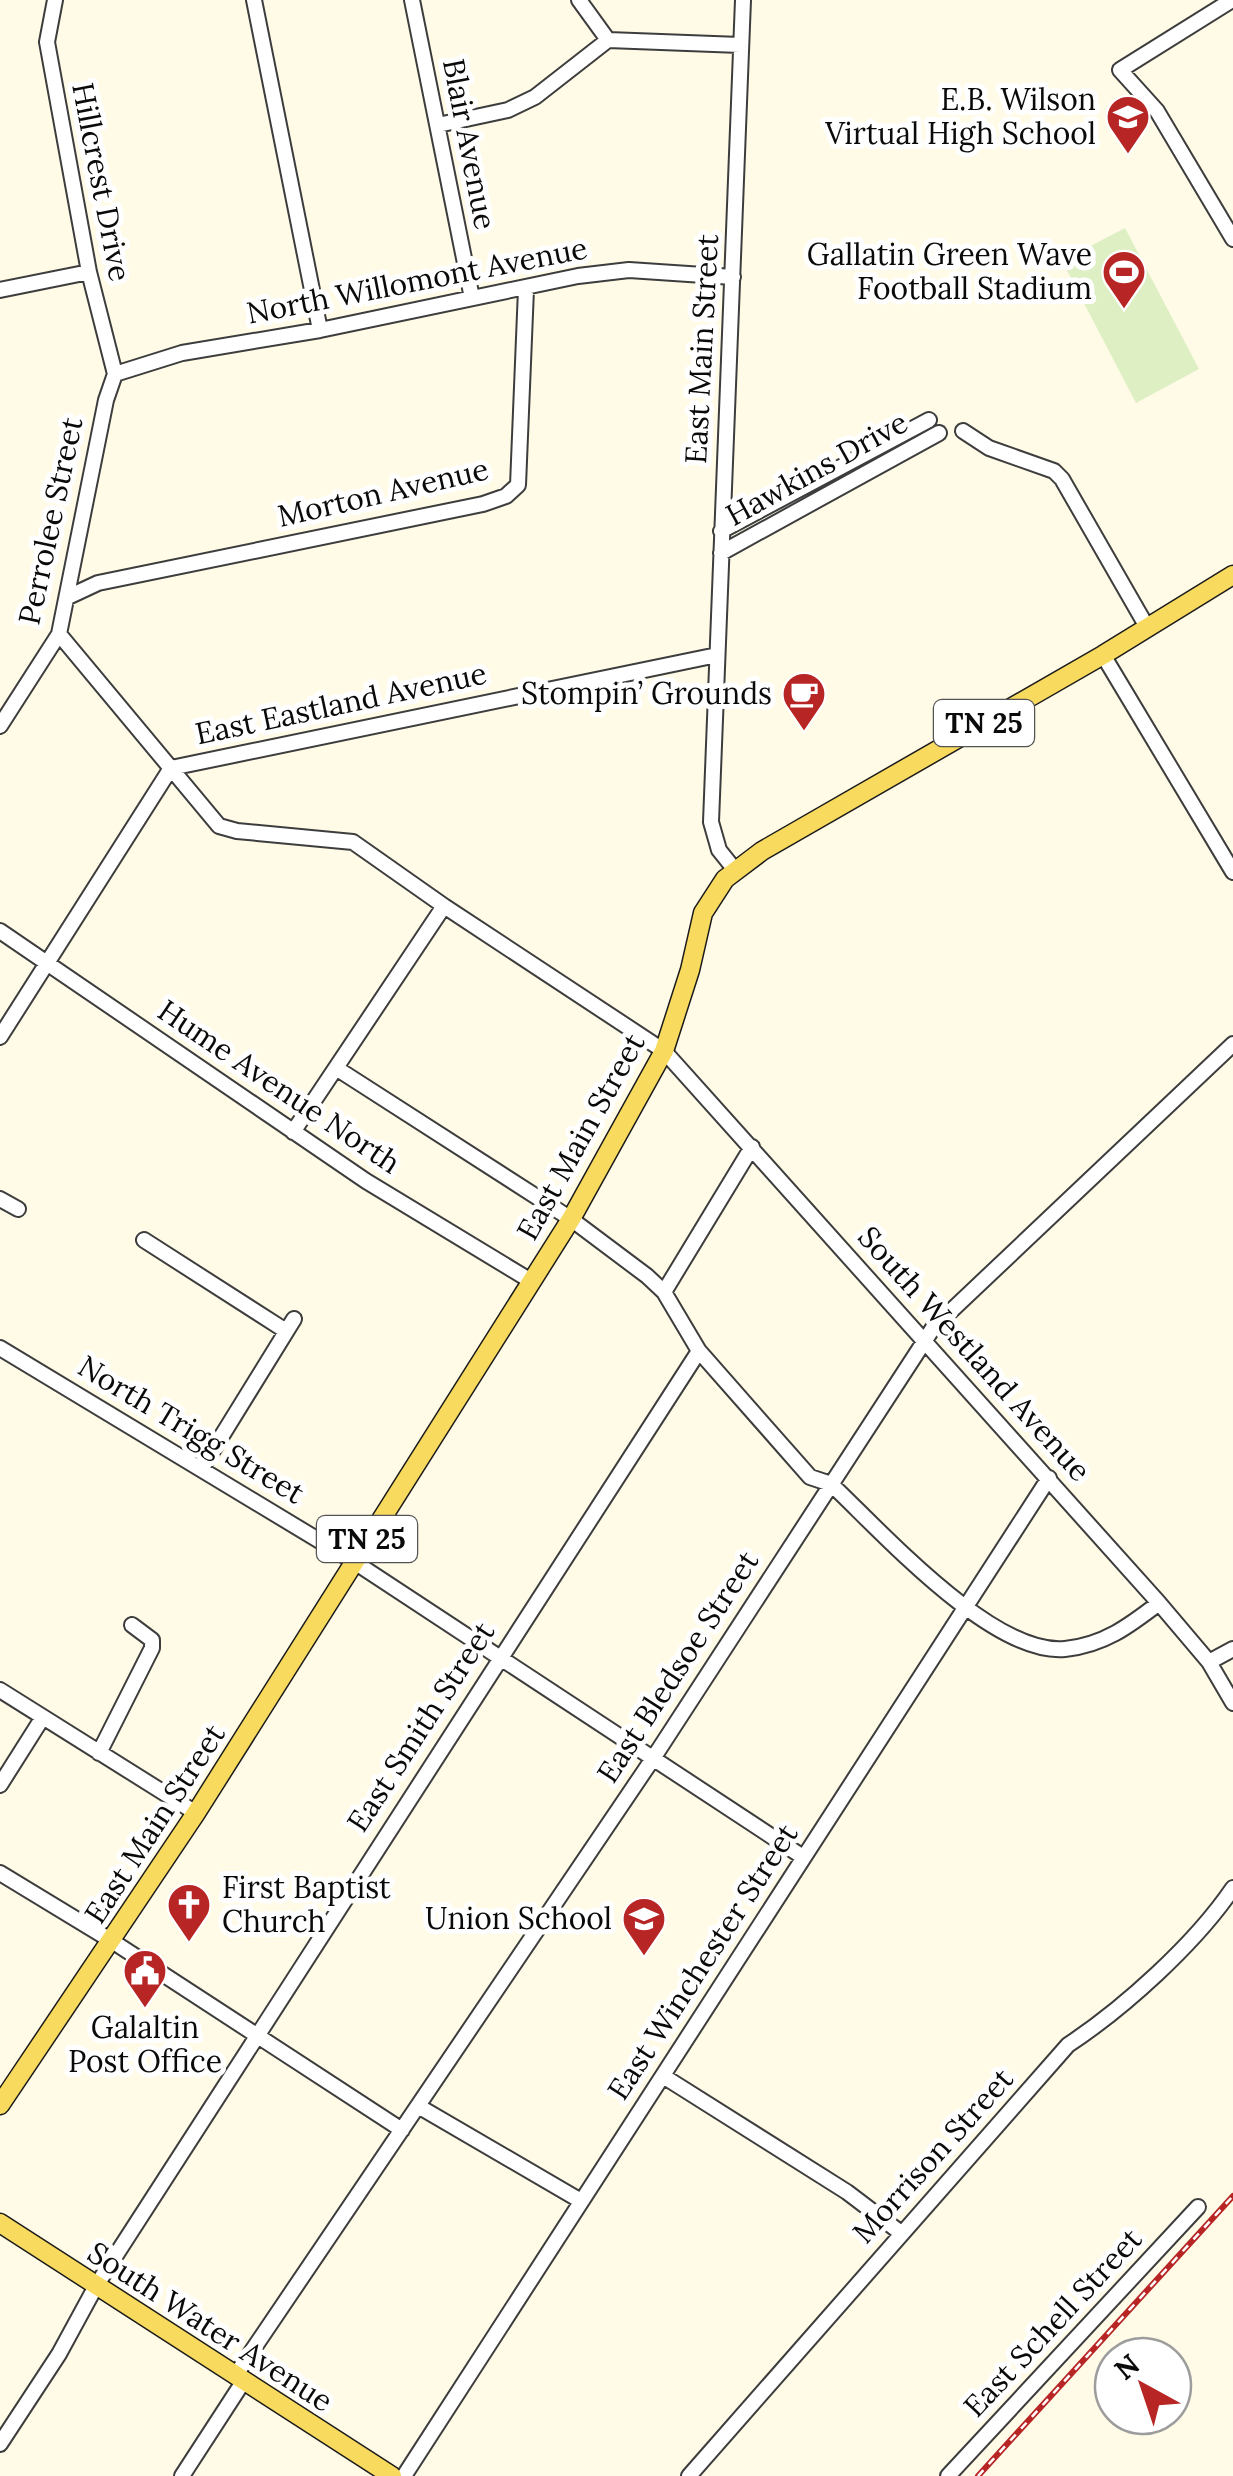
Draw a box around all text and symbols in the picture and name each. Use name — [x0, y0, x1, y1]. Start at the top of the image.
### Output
street label: Blair Avenue — [435, 55, 505, 232]
street label: Hillcrest Drive — [64, 79, 140, 284]
place label: E.B. Wilson Virtual High School — [824, 80, 1096, 153]
school or university icon: E.B. Wilson Virtual High School — [1105, 94, 1151, 155]
street label: North Willomont Avenue — [243, 228, 590, 332]
street label: East Main Street — [676, 233, 726, 465]
place label: Gallatin Green Wave Football Stadium — [807, 235, 1092, 307]
sports icon: Gallatin Green Wave Football Stadium — [1101, 249, 1147, 310]
street label: Hawkins Drive — [719, 403, 914, 534]
street label: Perrolee Street — [10, 413, 91, 628]
street label: Morton Avenue — [274, 449, 492, 535]
street label: East Eastland Avenue — [192, 654, 490, 752]
cafe icon: Stompin’ Grounds — [781, 671, 827, 732]
place label: Stompin’ Grounds — [521, 674, 772, 712]
road number: TN 25 — [934, 700, 1034, 746]
street label: Hume Avenue North — [151, 991, 408, 1181]
street label: East Main Street — [508, 1026, 653, 1246]
street label: South Westland Avenue — [850, 1218, 1099, 1489]
street label: North Trigg Street — [71, 1347, 312, 1513]
road number: TN 25 — [317, 1516, 417, 1562]
street label: East Bledsoe Street — [588, 1543, 766, 1790]
street label: East Smith Street — [338, 1614, 502, 1839]
street label: East Main Street — [76, 1716, 233, 1930]
street label: East Winchester Street — [599, 1816, 806, 2107]
place label: First Baptist Church — [222, 1868, 391, 1940]
church icon: First Baptist Church — [166, 1882, 212, 1943]
school or university icon: Union School — [621, 1896, 667, 1957]
place label: Union School — [425, 1899, 612, 1937]
public building icon: Galaltin Post Office — [122, 1948, 168, 2009]
place label: Galaltin Post Office — [68, 2008, 222, 2080]
street label: Morrison Street — [844, 2060, 1021, 2250]
street label: East Schell Street — [955, 2220, 1150, 2425]
street label: South Water Avenue — [81, 2233, 340, 2420]
north arrow — [1093, 2336, 1193, 2436]
text: N — [1107, 2346, 1147, 2388]

